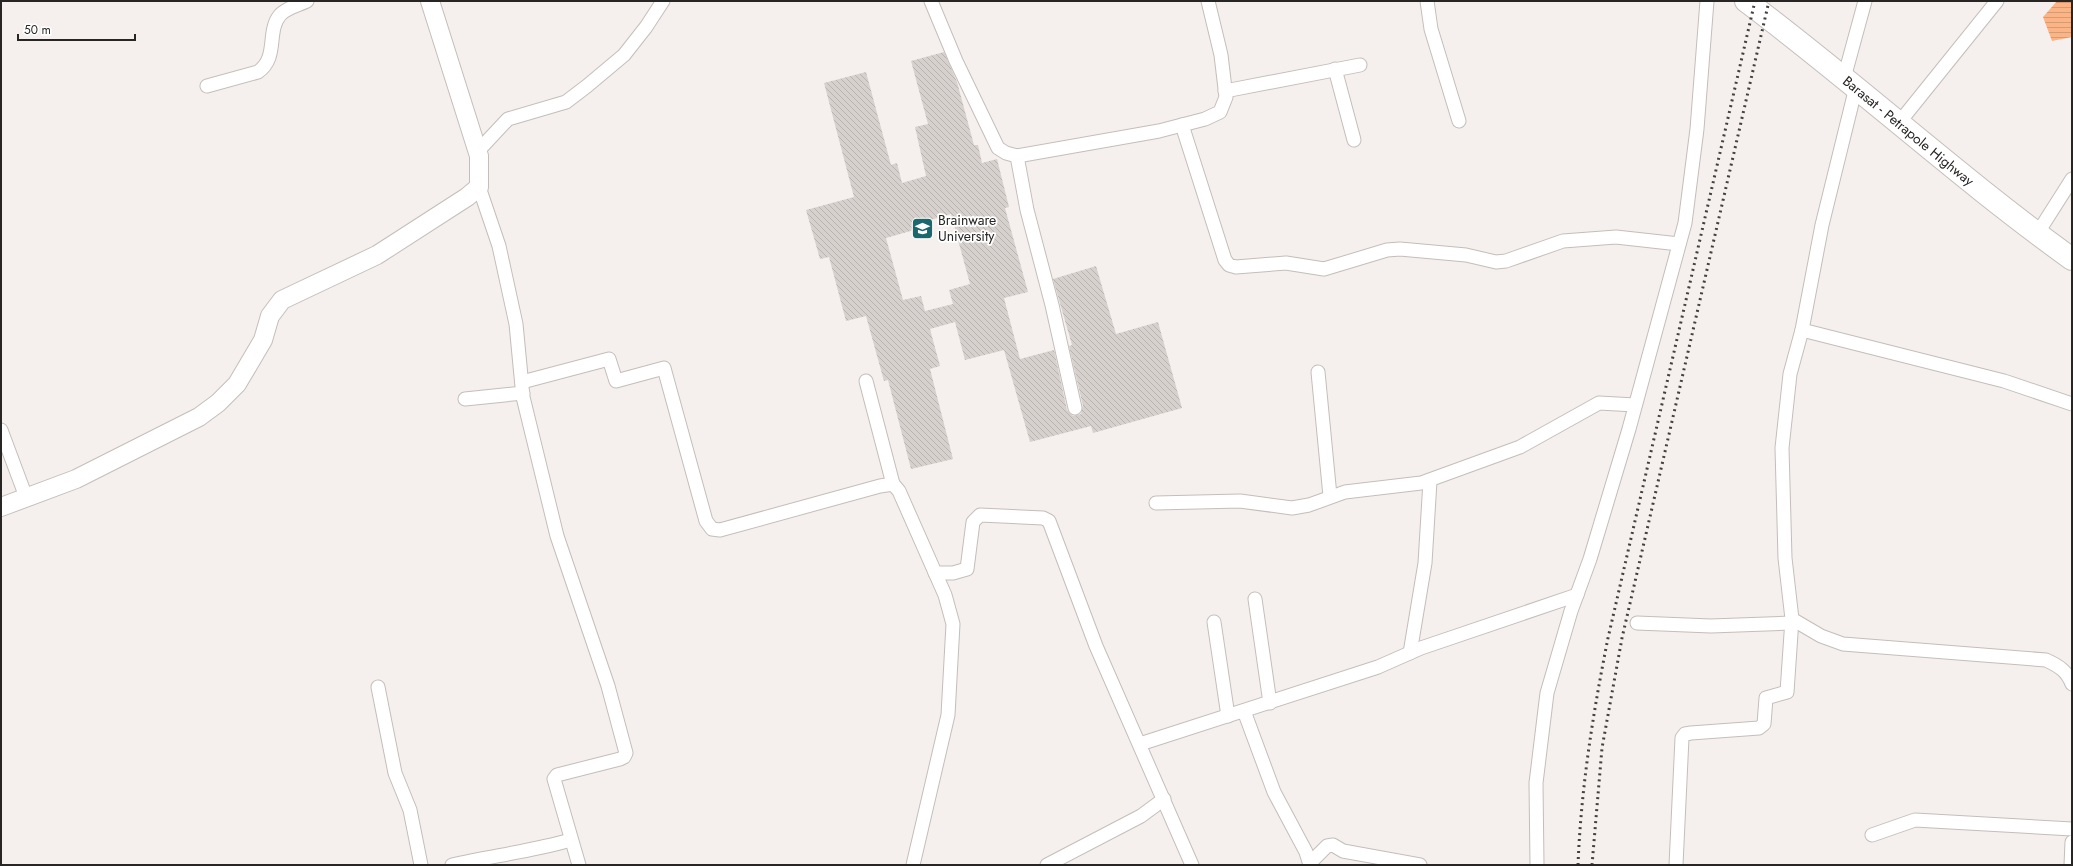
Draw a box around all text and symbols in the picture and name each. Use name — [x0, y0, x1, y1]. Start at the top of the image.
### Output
scale bar — [18, 16, 135, 42]
text: 50 m — [24, 21, 51, 39]
street label: Barasat - Petrapole Highway — [1839, 71, 1979, 191]
place label: Brainware University — [938, 210, 996, 246]
school or university icon: Brainware University — [910, 215, 936, 241]

